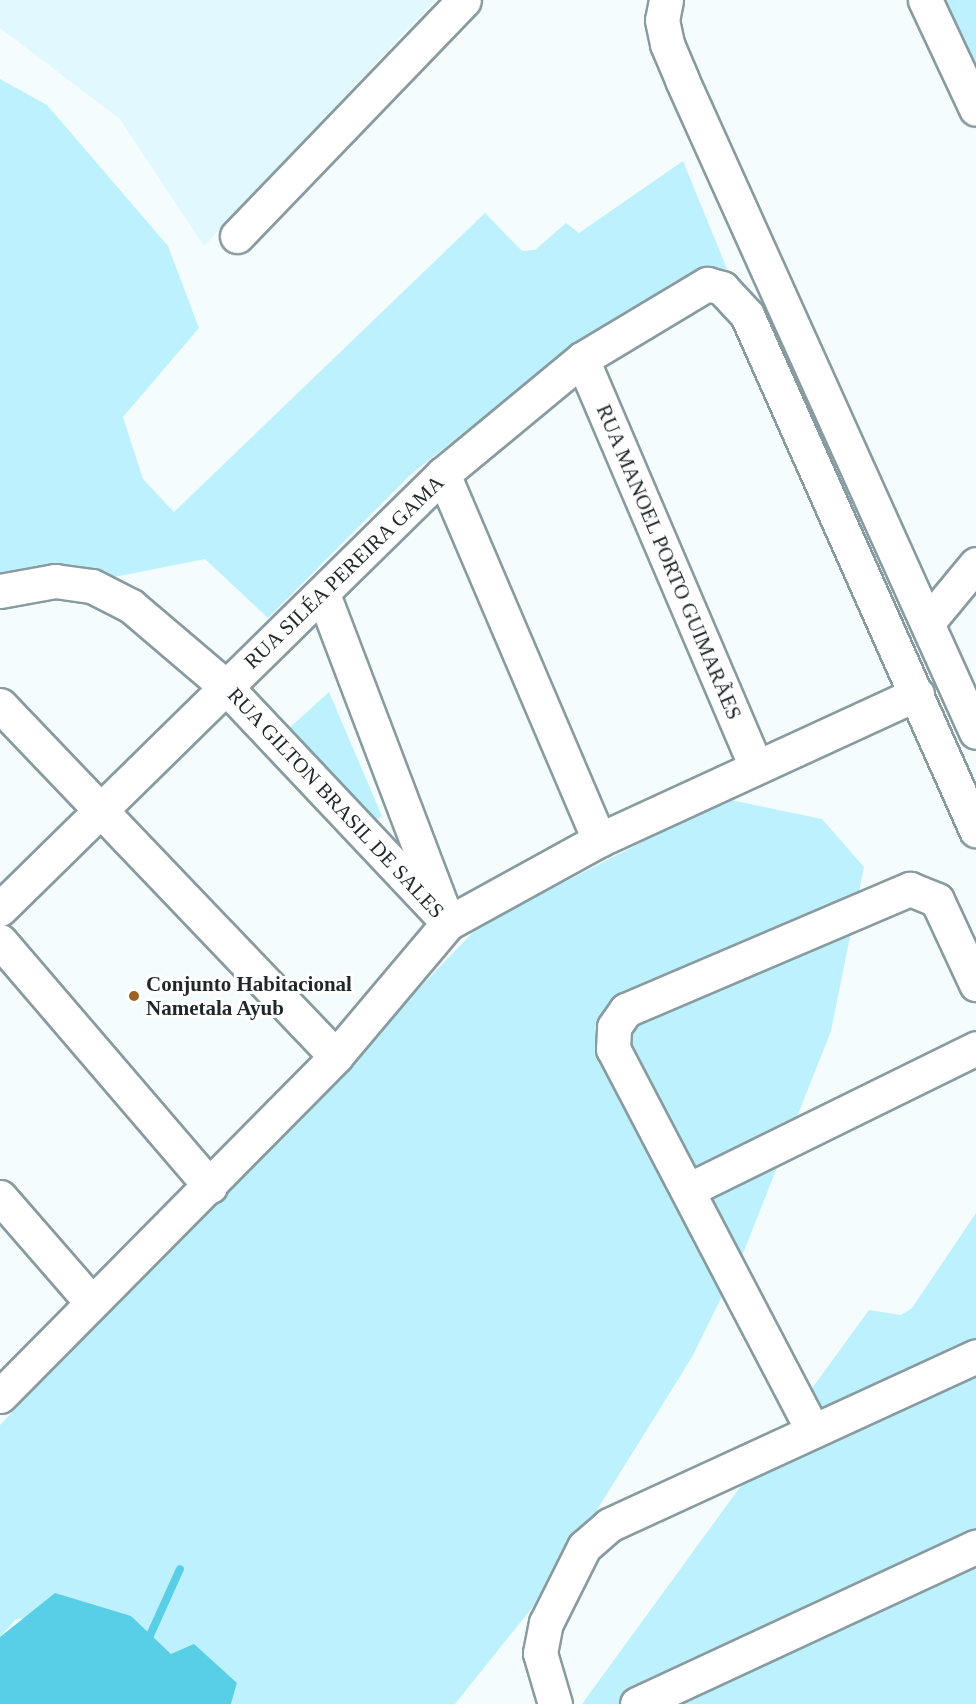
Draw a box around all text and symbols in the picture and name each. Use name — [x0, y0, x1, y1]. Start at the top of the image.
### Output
street label: RUA MANOEL PORTO GUIMARÃES — [591, 400, 747, 724]
street label: RUA SILÉA PEREIRA GAMA — [238, 469, 450, 675]
street label: RUA GILTON BRASIL DE SALES — [222, 682, 450, 924]
place label: Conjunto Habitacional Nametala Ayub — [146, 971, 352, 1021]
marker: Conjunto Habitacional Nametala Ayub — [127, 989, 141, 1003]

